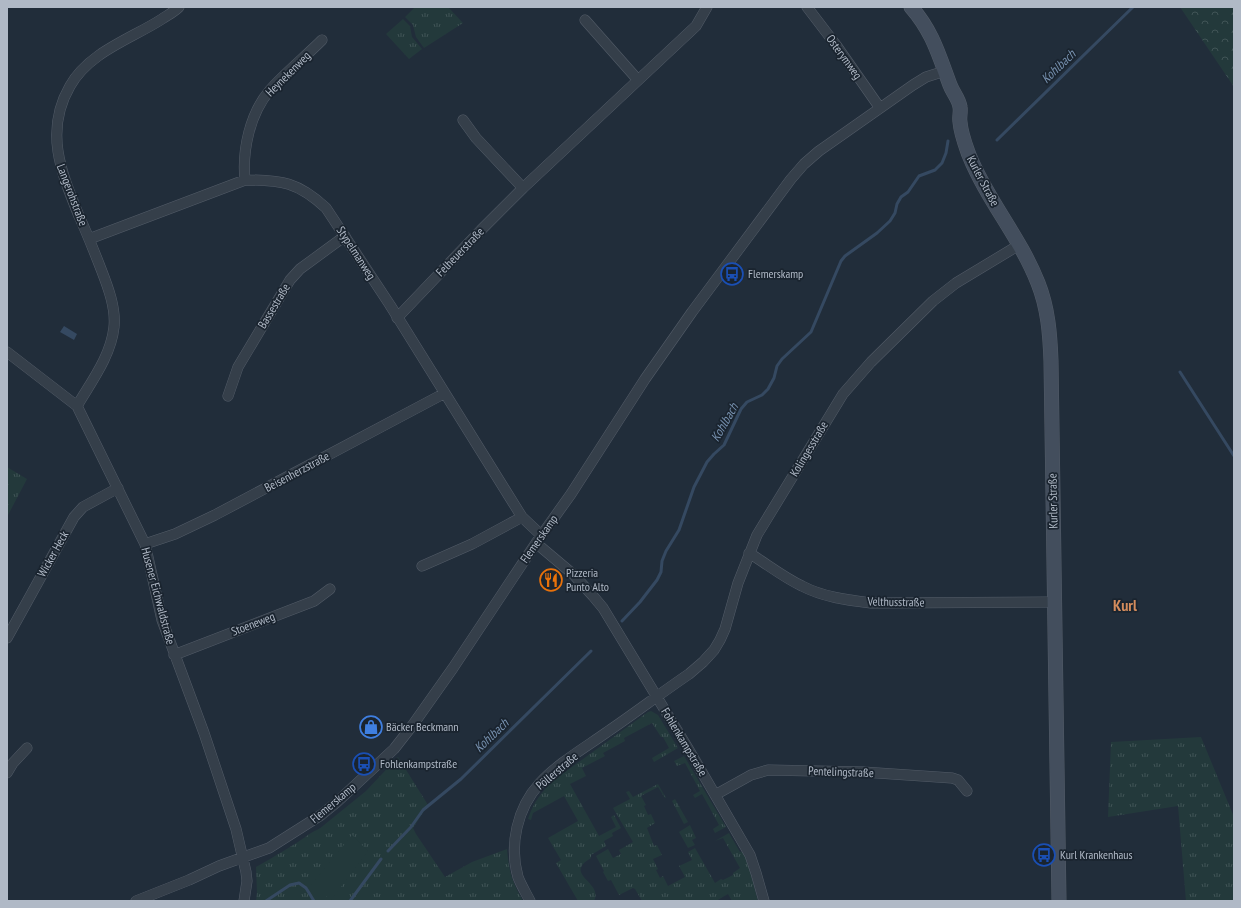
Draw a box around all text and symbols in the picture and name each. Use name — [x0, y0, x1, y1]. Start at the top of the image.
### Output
street label: Osterymweg — [823, 31, 866, 82]
water label: Kohlbach — [1038, 45, 1080, 87]
street label: Heynekenweg — [262, 48, 313, 99]
street label: Kurler Straße — [964, 153, 1003, 209]
street label: Langerohstraße — [54, 162, 91, 228]
street label: Stypelmanweg — [334, 223, 379, 282]
street label: Felheuerstraße — [432, 224, 487, 279]
bus stop icon: Flemerskamp — [719, 261, 745, 287]
place label: Flemerskamp — [748, 266, 803, 281]
street label: Bassestraße — [254, 281, 293, 331]
water label: Kohlbach — [707, 399, 743, 444]
street label: Kolingesstraße — [786, 418, 831, 479]
street label: Beisenherzstraße — [262, 448, 332, 495]
street label: Kurler Straße — [1045, 473, 1060, 529]
street label: Flemerskamp — [517, 512, 561, 566]
street label: Wicker Heck — [34, 528, 72, 579]
street label: Husener Eichwaldstraße — [138, 546, 179, 646]
place label: Pizzeria Punto Alto — [566, 565, 609, 594]
restaurant icon: Pizzeria Punto Alto — [538, 567, 564, 593]
street label: Velthusstraße — [866, 593, 925, 609]
district label: Kurl — [1113, 595, 1137, 615]
street label: Stoeneweg — [229, 608, 277, 639]
street label: Fohlenkampstraße — [658, 705, 711, 779]
shop icon: Bäcker Beckmann — [358, 714, 384, 740]
water label: Kohlbach — [471, 714, 513, 756]
place label: Bäcker Beckmann — [386, 719, 459, 734]
street label: Pöllerstraße — [533, 749, 581, 793]
bus stop icon: Fohlenkampstraße — [351, 751, 377, 777]
place label: Fohlenkampstraße — [380, 756, 457, 771]
street label: Pentelingstraße — [808, 763, 874, 780]
street label: Flemerskamp — [307, 779, 359, 826]
bus stop icon: Kurl Krankenhaus — [1031, 842, 1057, 868]
place label: Kurl Krankenhaus — [1060, 847, 1133, 862]

